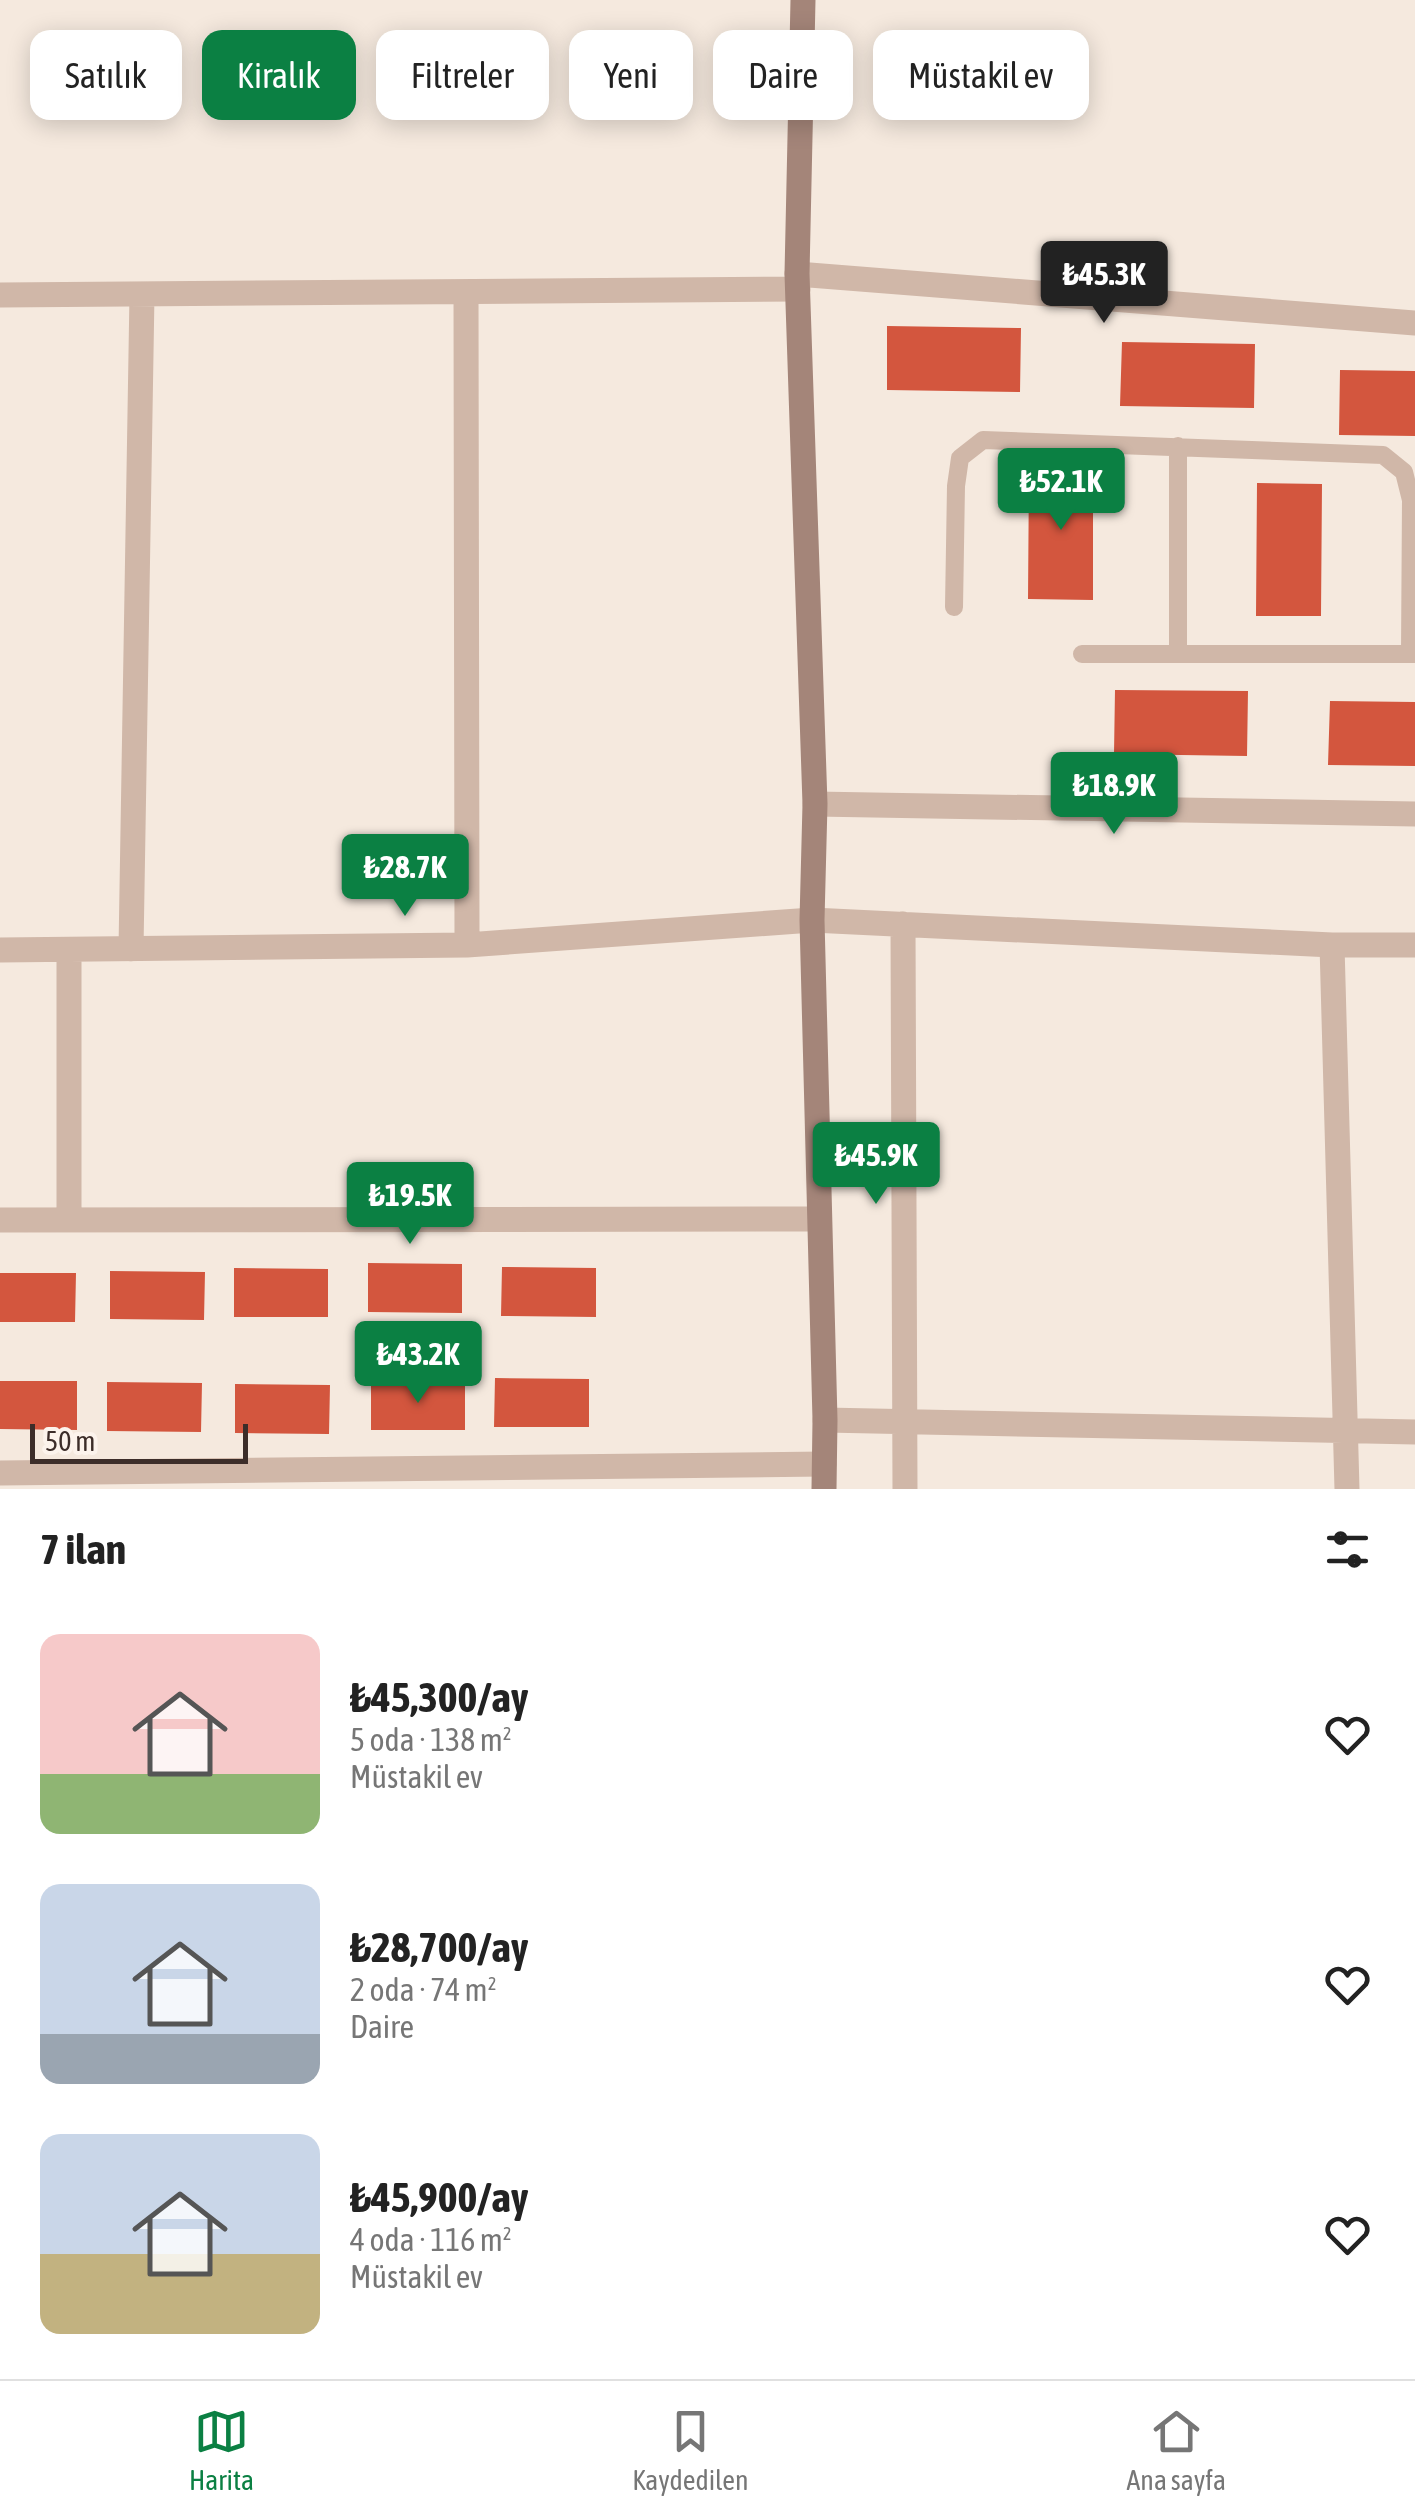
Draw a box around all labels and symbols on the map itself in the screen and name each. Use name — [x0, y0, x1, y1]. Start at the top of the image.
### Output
pin: ₺45.3K — [1023, 241, 1185, 326]
pin: ₺52.1K — [980, 448, 1142, 533]
pin: ₺18.9K — [1033, 752, 1195, 837]
pin: ₺28.7K — [324, 834, 486, 919]
pin: ₺45.9K — [795, 1122, 957, 1207]
pin: ₺19.5K — [329, 1162, 491, 1247]
pin: ₺43.2K — [337, 1321, 499, 1406]
scale bar — [30, 1419, 248, 1464]

